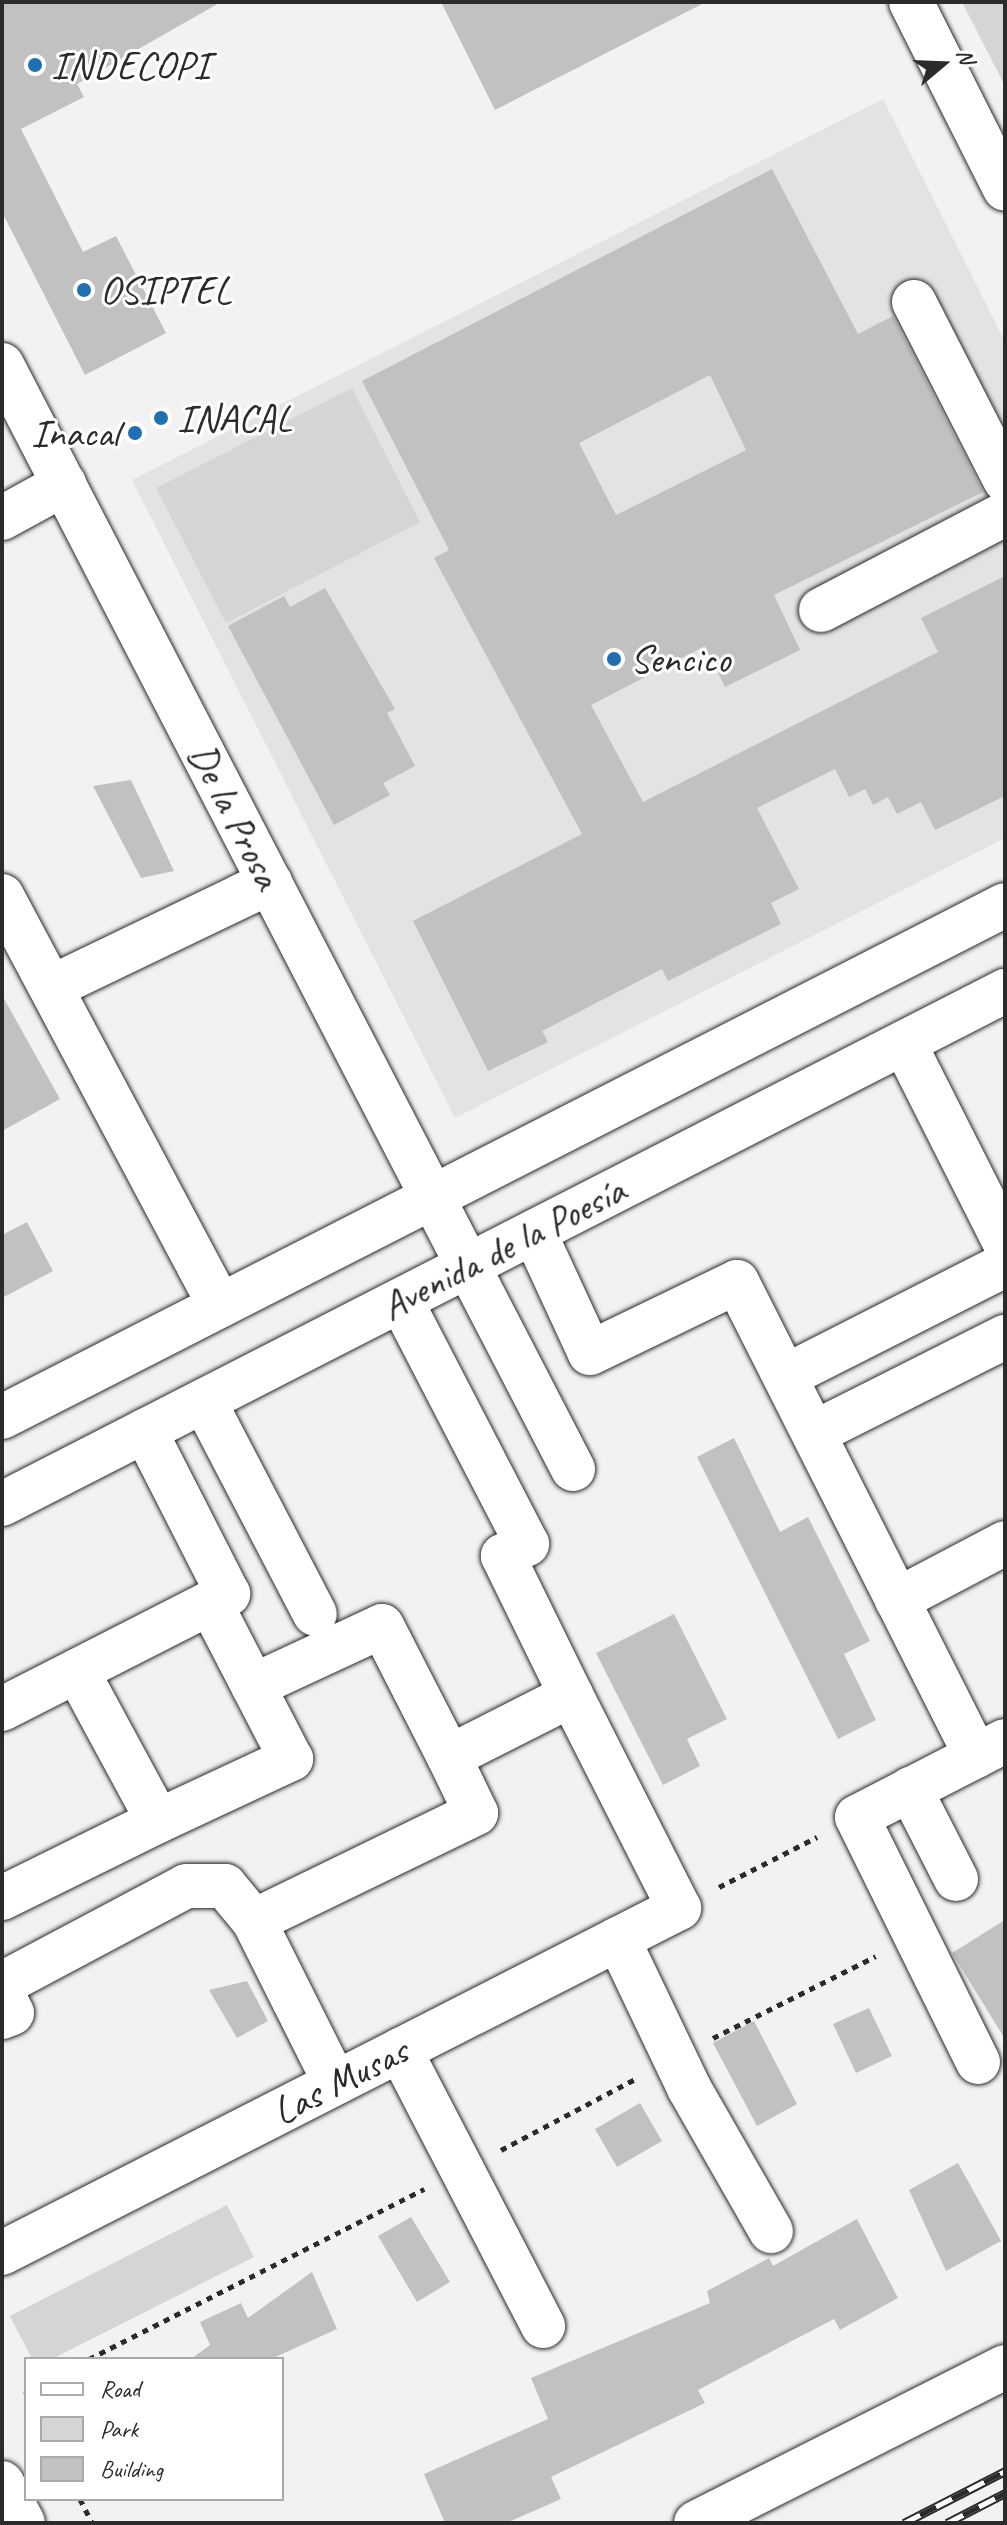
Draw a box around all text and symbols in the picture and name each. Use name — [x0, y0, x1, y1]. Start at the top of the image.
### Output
north arrow — [903, 24, 983, 104]
place label: INDECOPI — [51, 41, 209, 89]
text: N — [950, 45, 981, 67]
marker: INDECOPI — [26, 56, 44, 74]
place label: OSIPTEL — [100, 266, 231, 314]
marker: OSIPTEL — [75, 281, 93, 299]
place label: INACAL — [177, 394, 292, 442]
place label: Inacal — [31, 409, 119, 457]
marker: INACAL — [152, 409, 170, 427]
marker: Inacal — [126, 424, 144, 442]
place label: Sencico — [630, 635, 730, 683]
marker: Sencico — [605, 650, 623, 668]
street label: De la Prosa — [178, 735, 292, 897]
street label: Avenida de la Poesía — [372, 1166, 634, 1330]
street label: Las Musas — [265, 2027, 415, 2135]
legend — [24, 2357, 284, 2501]
text: Road — [100, 2374, 140, 2404]
text: Park — [100, 2414, 138, 2444]
text: Building — [100, 2454, 163, 2484]

